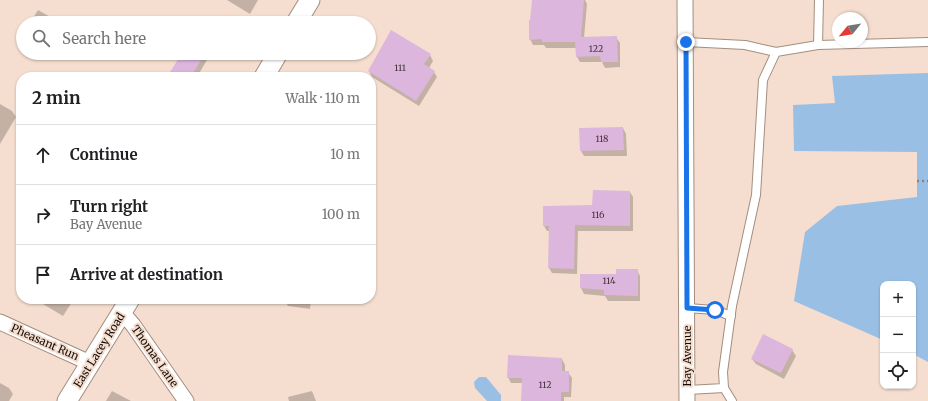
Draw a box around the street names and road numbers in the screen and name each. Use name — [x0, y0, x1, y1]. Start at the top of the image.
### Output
street label: East Lacey Road — [70, 310, 128, 390]
street label: Pheasant Run — [9, 321, 82, 364]
street label: Thomas Lane — [129, 322, 182, 390]
street label: Bay Avenue — [680, 325, 694, 386]

